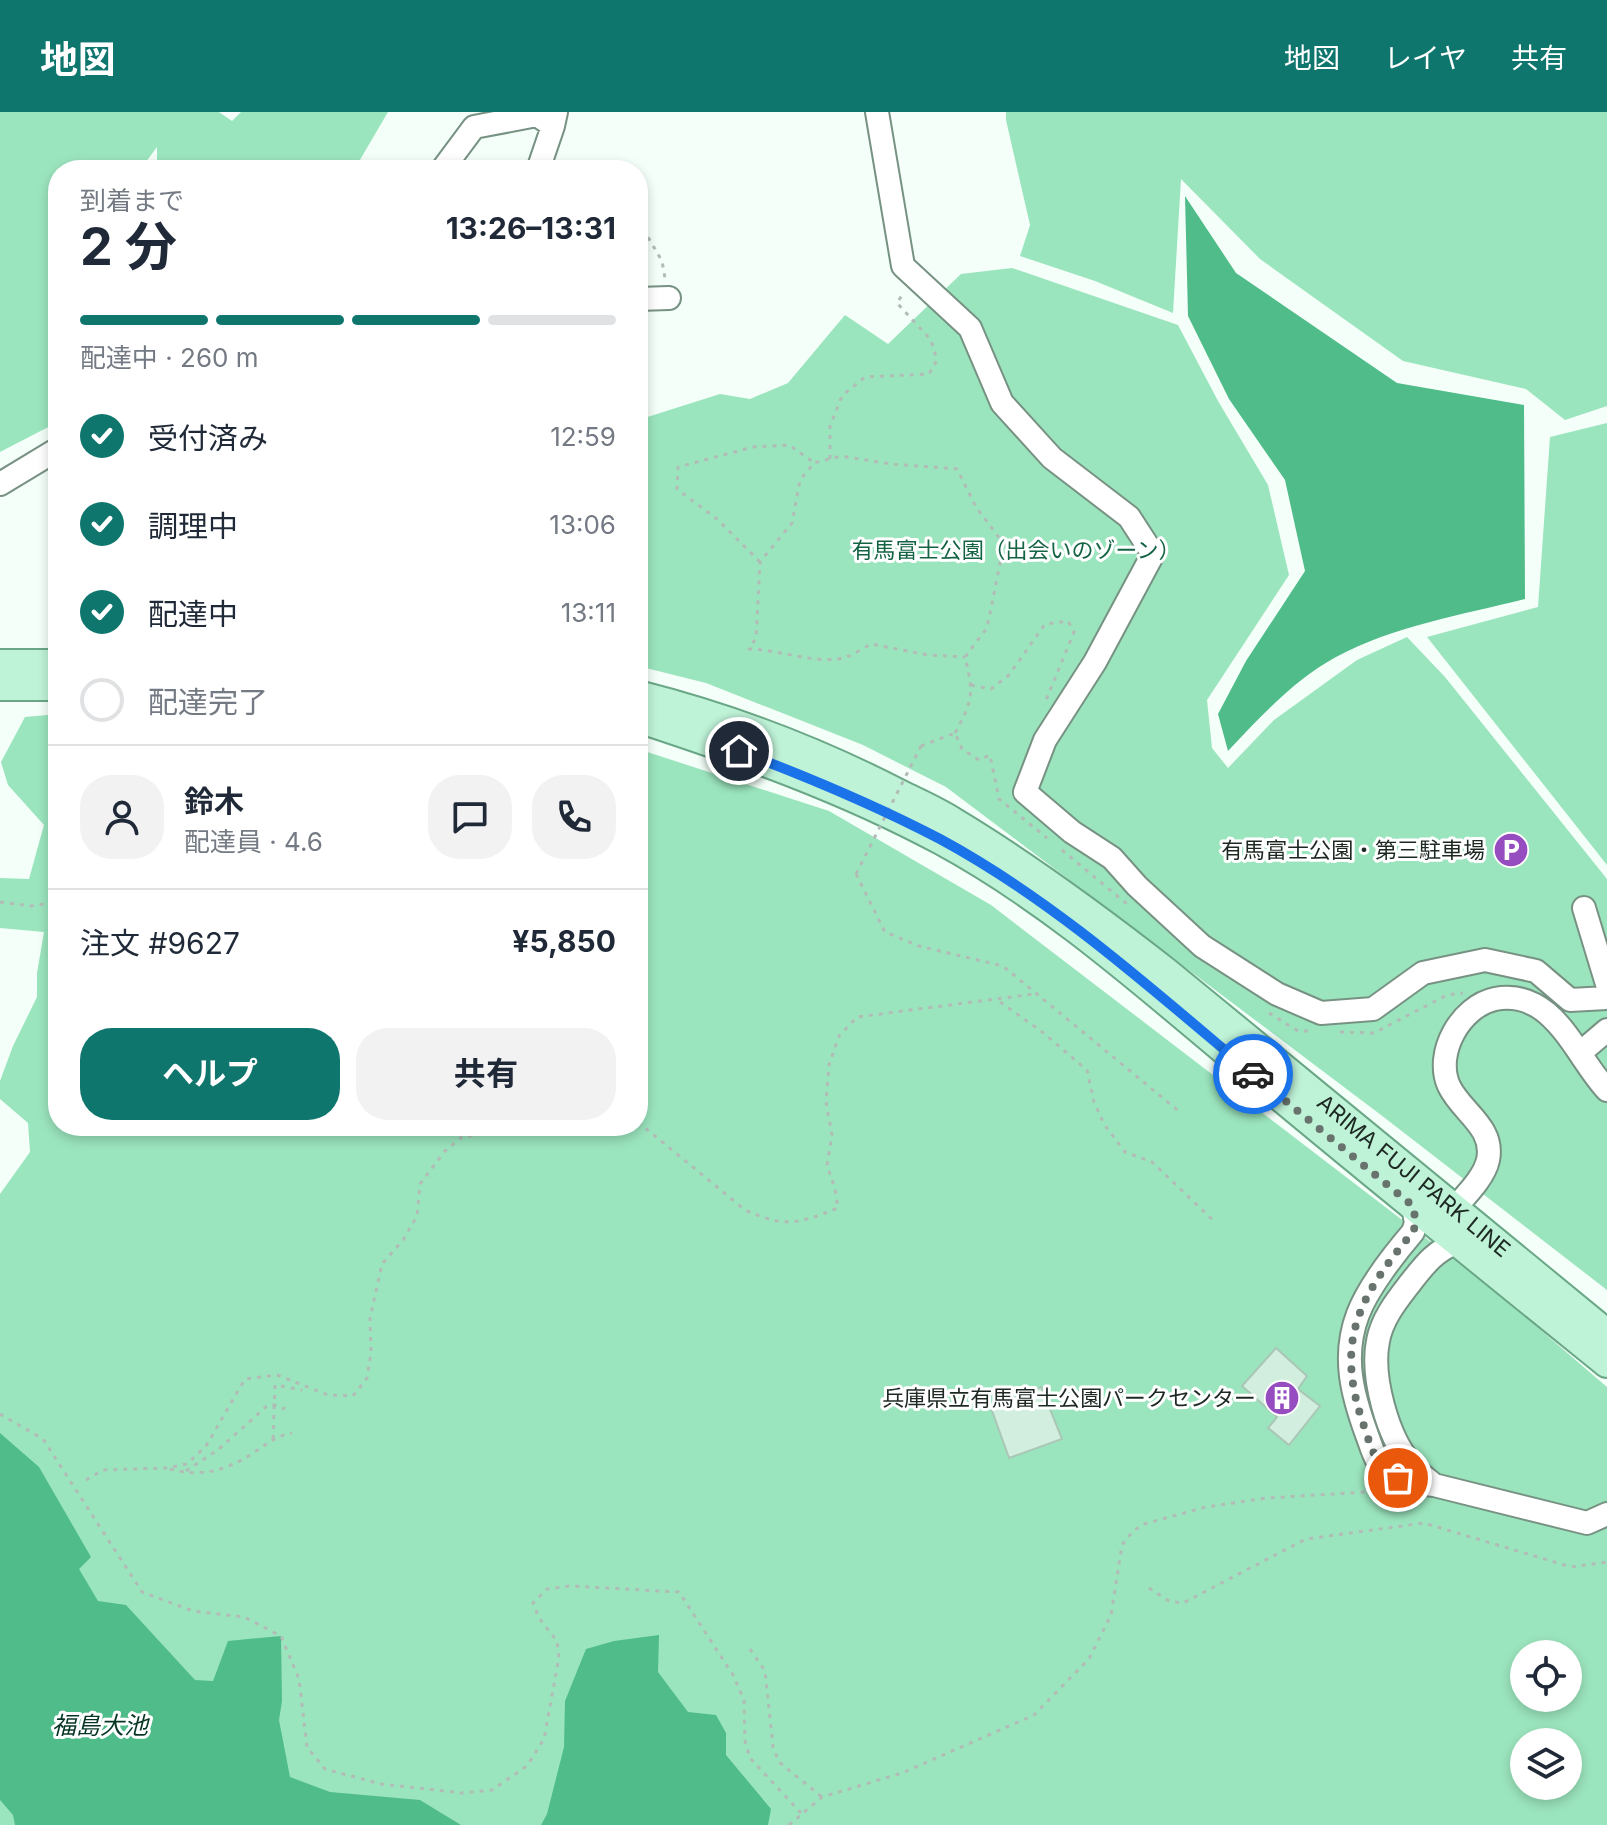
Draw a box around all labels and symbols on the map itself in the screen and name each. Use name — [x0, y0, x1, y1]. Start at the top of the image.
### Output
park label: 有馬富士公園（出会いのゾーン） — [852, 537, 1180, 563]
pin — [705, 717, 773, 785]
parking icon: 有馬富士公園・第三駐車場 — [1492, 831, 1530, 869]
place label: 有馬富士公園・第三駐車場 — [1221, 837, 1485, 863]
courier — [1213, 1034, 1293, 1114]
street label: ARIMA FUJI PARK LINE — [1312, 1089, 1515, 1262]
building icon: 兵庫県立有馬富士公園パークセンター — [1263, 1379, 1301, 1417]
place label: 兵庫県立有馬富士公園パークセンター — [882, 1385, 1256, 1411]
pin — [1364, 1444, 1432, 1512]
water label: 福島大池 — [52, 1711, 150, 1740]

